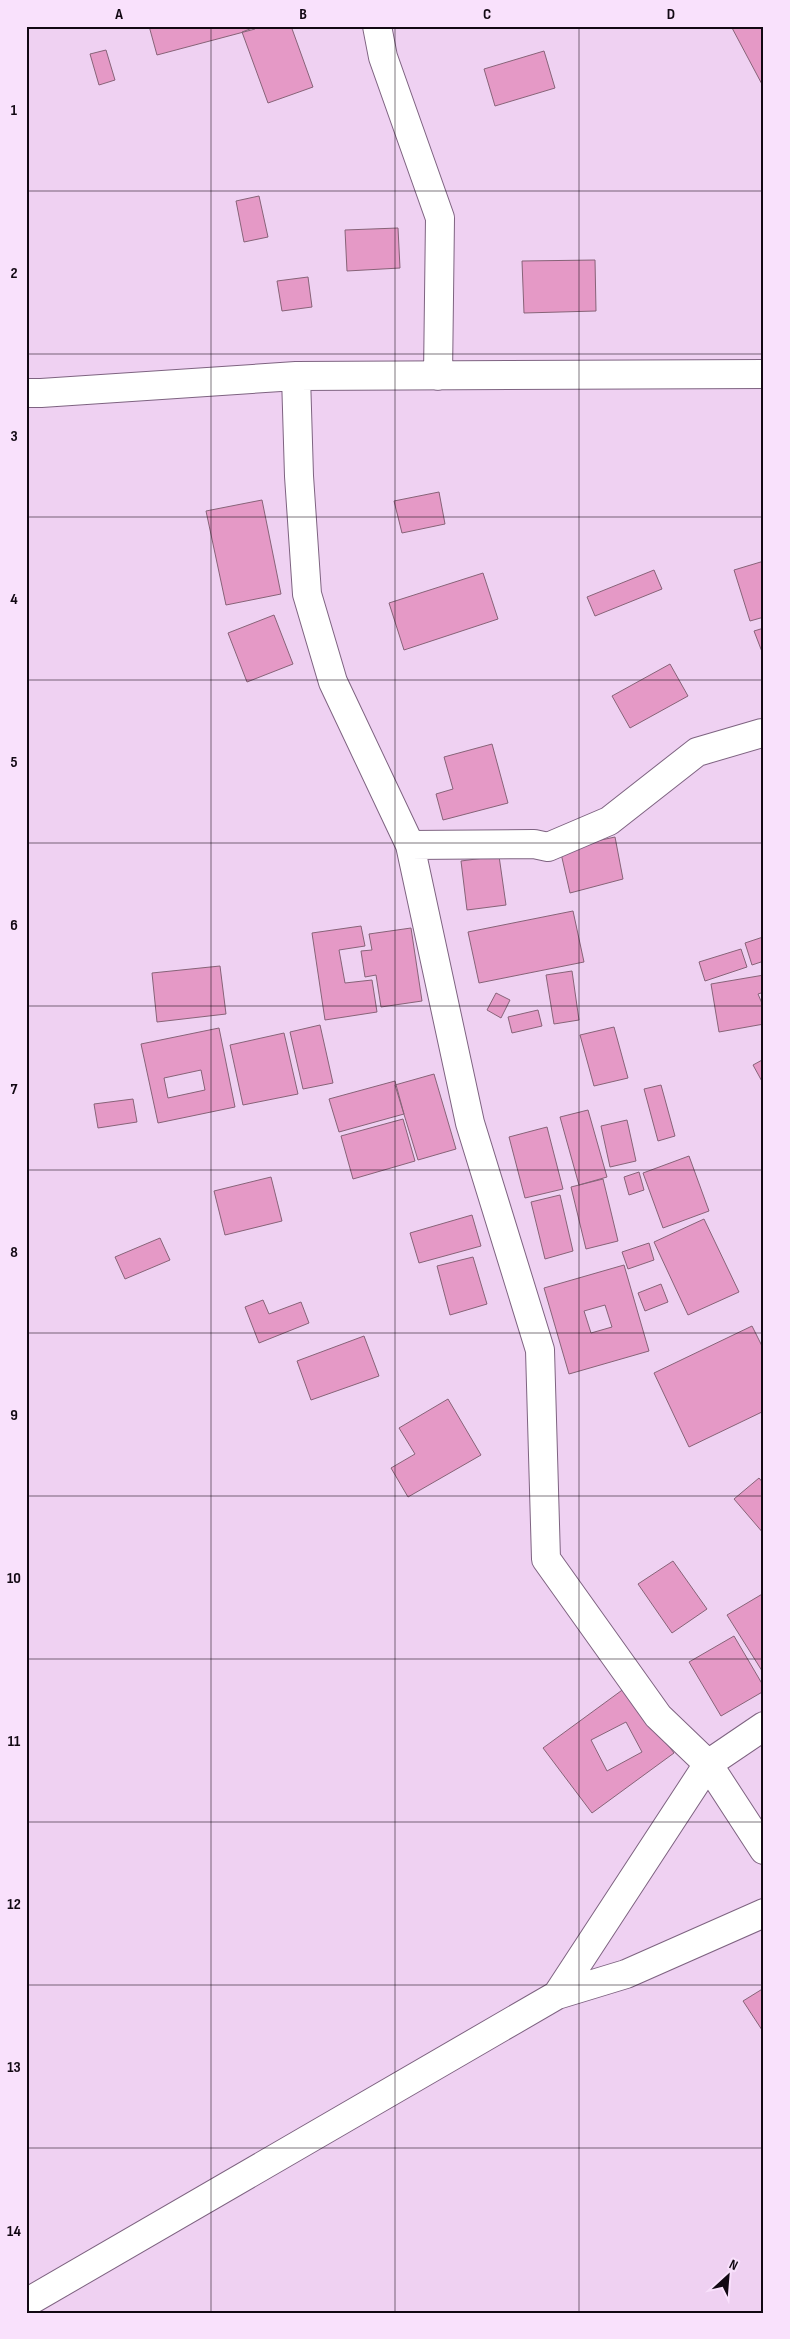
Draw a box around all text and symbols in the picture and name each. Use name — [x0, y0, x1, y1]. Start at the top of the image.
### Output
text: A — [114, 5, 123, 24]
text: B — [299, 5, 307, 24]
text: C — [483, 5, 491, 24]
text: D — [667, 5, 675, 24]
text: 1 — [11, 101, 18, 120]
text: 2 — [10, 264, 18, 283]
text: 3 — [10, 427, 18, 446]
text: 4 — [10, 590, 18, 609]
text: 5 — [10, 753, 18, 772]
text: 6 — [10, 916, 18, 935]
text: 7 — [11, 1080, 18, 1099]
text: 8 — [10, 1243, 18, 1262]
text: 9 — [10, 1406, 18, 1425]
text: 10 — [7, 1569, 21, 1588]
text: 11 — [8, 1732, 21, 1751]
text: 12 — [7, 1895, 21, 1914]
text: 13 — [7, 2058, 21, 2077]
text: 14 — [7, 2222, 21, 2241]
north arrow — [702, 2252, 752, 2302]
text: N — [726, 2255, 741, 2274]

